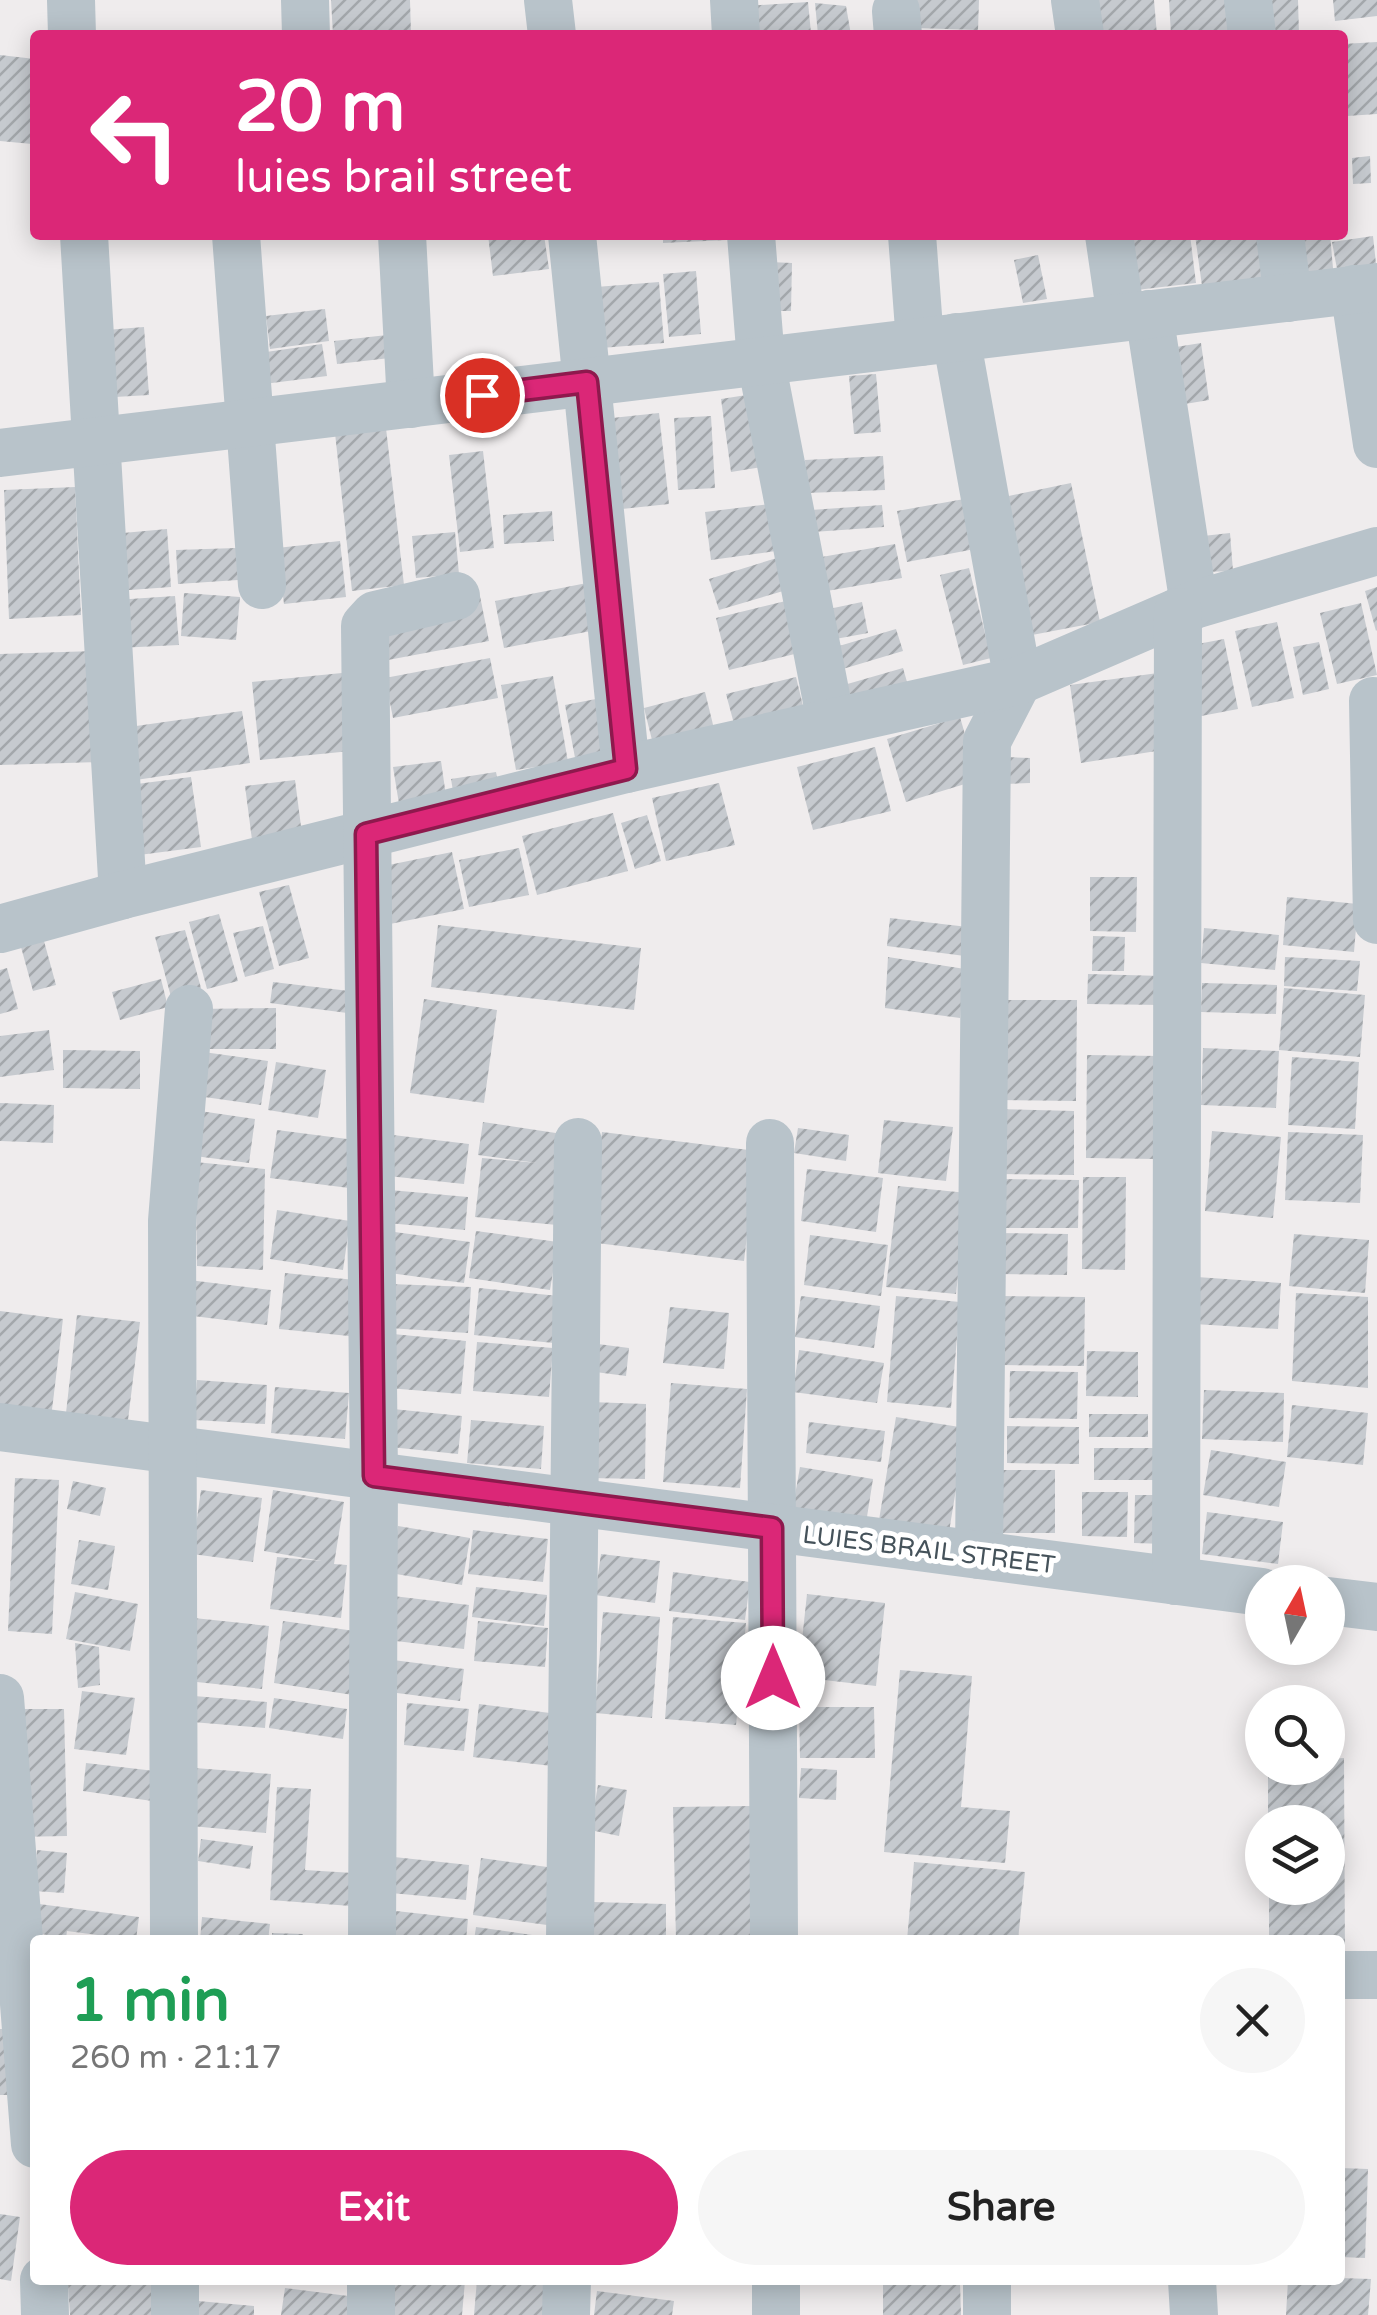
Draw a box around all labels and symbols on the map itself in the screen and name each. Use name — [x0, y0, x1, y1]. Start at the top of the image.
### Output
pin — [440, 353, 525, 438]
street label: LUIES BRAIL STREET — [801, 1520, 1057, 1580]
north arrow — [1245, 1565, 1345, 1665]
position arrow — [721, 1626, 825, 1730]

